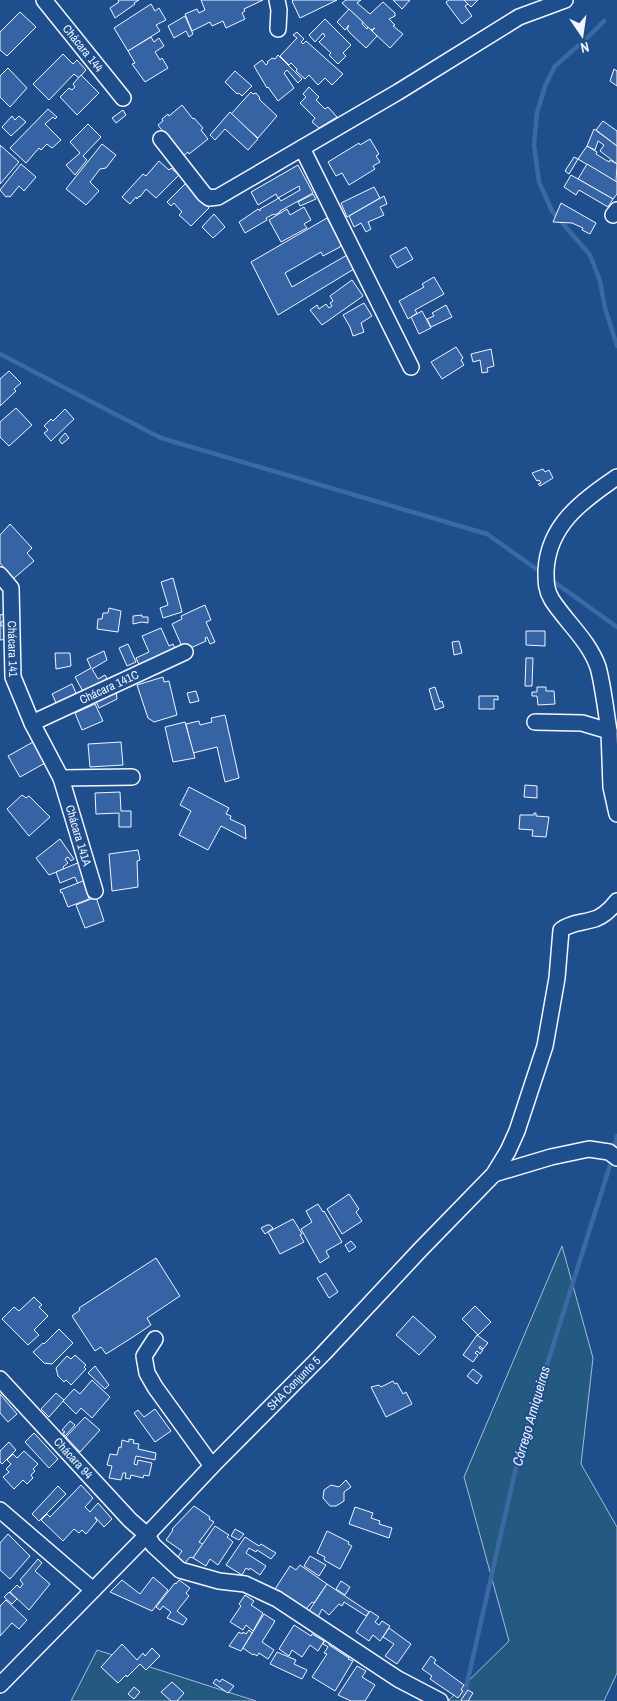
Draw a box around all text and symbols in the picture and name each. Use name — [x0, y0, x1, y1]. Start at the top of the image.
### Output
north arrow — [557, 10, 607, 60]
street label: Chácara 144 — [59, 21, 107, 76]
text: N — [579, 38, 591, 57]
street label: Chácara 141 — [4, 621, 21, 678]
street label: Chácara 141C — [77, 667, 141, 708]
street label: Chácara 141A — [62, 803, 95, 868]
street label: SHA Conjunto 5 — [263, 1353, 325, 1414]
water label: Córrego Arniqueiras — [508, 1364, 554, 1468]
street label: Chácara 94 — [50, 1434, 97, 1483]

